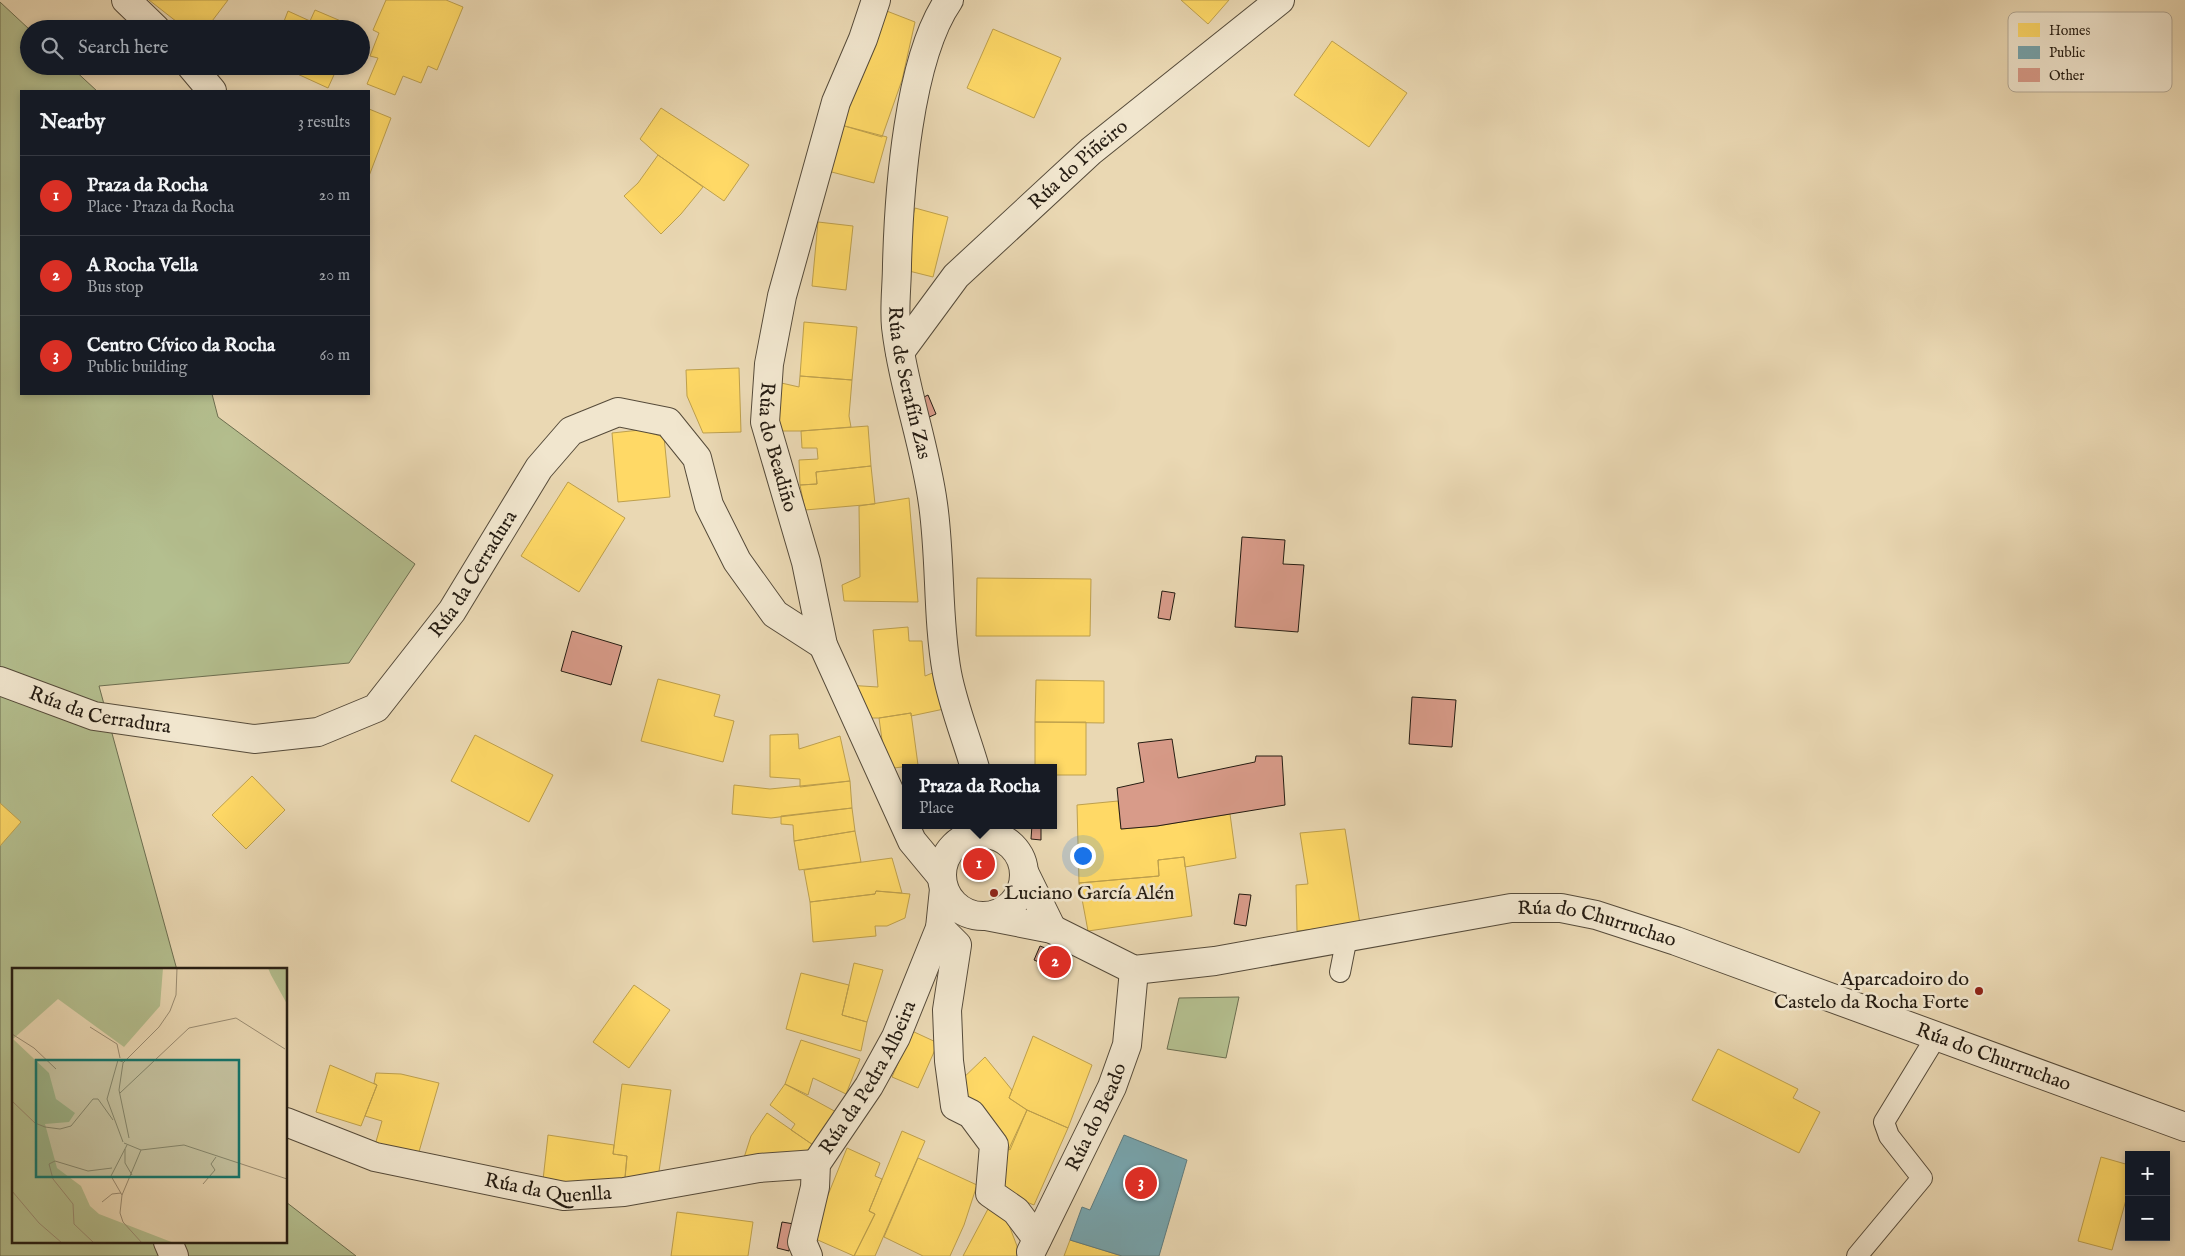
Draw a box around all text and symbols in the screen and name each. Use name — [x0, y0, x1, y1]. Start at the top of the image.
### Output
legend — [2008, 12, 2172, 92]
search box — [20, 20, 370, 75]
text: Homes — [2049, 22, 2091, 40]
icon: search — [38, 34, 66, 62]
text: Search here — [78, 36, 169, 60]
text: Public — [2049, 44, 2085, 62]
text: Other — [2049, 67, 2084, 85]
text: Nearby — [40, 109, 105, 136]
text: 3 results — [298, 113, 350, 133]
street label: Rúa do Piñeiro — [1023, 114, 1133, 215]
text: Praza da Rocha — [87, 174, 208, 198]
text: 1 — [53, 186, 59, 206]
text: 20 m — [319, 186, 350, 206]
text: Place · Praza da Rocha — [87, 198, 234, 218]
text: A Rocha Vella — [87, 254, 198, 278]
text: 2 — [52, 266, 60, 286]
text: 20 m — [319, 266, 350, 286]
text: Bus stop — [87, 278, 143, 298]
street label: Rúa de Serafín Zas — [883, 306, 937, 462]
text: Centro Cívico da Rocha — [87, 334, 275, 358]
text: 3 — [53, 346, 59, 366]
text: 60 m — [320, 346, 350, 366]
text: Public building — [87, 358, 187, 378]
street label: Rúa do Beadiño — [753, 381, 803, 515]
street label: Rúa da Cerradura — [423, 505, 523, 643]
street label: Rúa da Cerradura — [26, 680, 173, 739]
popup — [902, 764, 1057, 829]
text: Praza da Rocha — [919, 775, 1040, 799]
text: Place — [919, 799, 954, 819]
your location — [1070, 843, 1096, 869]
pin: 1 — [963, 845, 995, 883]
place label: Luciano García Alén — [1004, 881, 1175, 906]
marker: Luciano García Alén — [988, 887, 1000, 899]
street label: Rúa do Churruchao — [1517, 895, 1680, 953]
pin: 2 — [1039, 943, 1071, 981]
place label: Aparcadoiro do Castelo da Rocha Forte — [1774, 967, 1969, 1015]
inset map — [12, 968, 288, 1244]
marker: Aparcadoiro do Castelo da Rocha Forte — [1973, 985, 1985, 997]
street label: Rúa da Pedra Albeira — [814, 997, 922, 1159]
street label: Rúa do Churruchao — [1913, 1017, 2075, 1097]
street label: Rúa do Beado — [1060, 1059, 1132, 1175]
map controls — [2125, 1151, 2170, 1241]
button: + — [2125, 1151, 2170, 1196]
pin: 3 — [1125, 1164, 1157, 1202]
street label: Rúa da Quenlla — [482, 1167, 613, 1211]
button: − — [2125, 1196, 2170, 1241]

